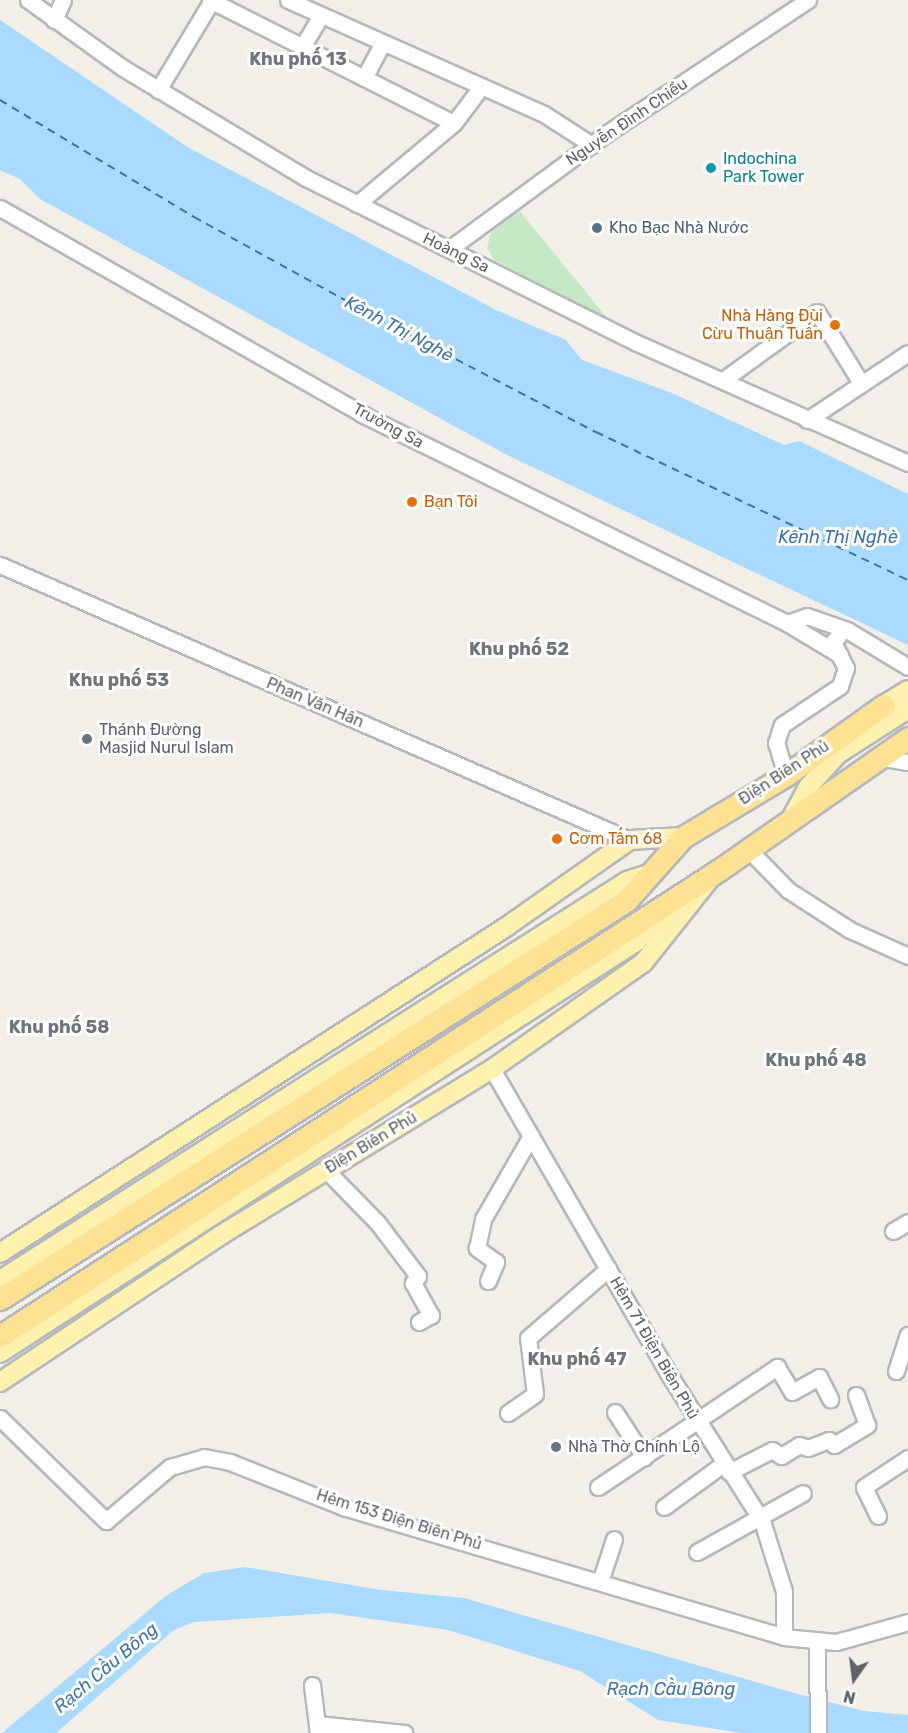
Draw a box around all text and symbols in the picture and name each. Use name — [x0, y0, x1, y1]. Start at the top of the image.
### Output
district label: Khu phố 13 — [249, 48, 347, 70]
street label: Nguyễn Đình Chiểu — [563, 74, 691, 170]
place label: Indochina Park Tower — [723, 149, 805, 187]
marker: Indochina Park Tower — [704, 161, 718, 175]
place label: Kho Bạc Nhà Nước — [609, 218, 747, 238]
marker: Kho Bạc Nhà Nước — [590, 221, 604, 235]
street label: Hoàng Sa — [420, 229, 492, 277]
water label: Kênh Thị Nghè — [340, 291, 458, 367]
place label: Nhà Hàng Đùi Cừu Thuận Tuấn — [702, 306, 823, 344]
marker: Nhà Hàng Đùi Cừu Thuận Tuấn — [828, 318, 842, 332]
street label: Trường Sa — [350, 400, 426, 452]
place label: Bạn Tôi — [424, 492, 478, 512]
marker: Bạn Tôi — [405, 495, 419, 509]
water label: Kênh Thị Nghè — [777, 526, 899, 548]
district label: Khu phố 52 — [469, 638, 569, 660]
district label: Khu phố 53 — [69, 669, 169, 691]
street label: Phan Văn Hân — [263, 674, 367, 732]
place label: Thánh Đường Masjid Nurul Islam — [99, 720, 234, 758]
marker: Thánh Đường Masjid Nurul Islam — [80, 732, 94, 746]
street label: Điện Biên Phủ — [735, 737, 833, 809]
place label: Cơm Tấm 68 — [569, 829, 662, 849]
marker: Cơm Tấm 68 — [550, 832, 564, 846]
district label: Khu phố 58 — [9, 1016, 109, 1038]
district label: Khu phố 48 — [765, 1049, 867, 1071]
street label: Điện Biên Phủ — [321, 1108, 421, 1178]
street label: Hẻm 71 Điện Biên Phủ — [605, 1273, 703, 1423]
district label: Khu phố 47 — [527, 1348, 627, 1370]
place label: Nhà Thờ Chính Lộ — [568, 1437, 700, 1457]
marker: Nhà Thờ Chính Lộ — [549, 1440, 563, 1454]
street label: Hẻm 153 Điện Biên Phủ — [314, 1486, 484, 1554]
water label: Rạch Cầu Bông — [50, 1618, 162, 1718]
north arrow — [824, 1649, 884, 1709]
water label: Rạch Cầu Bông — [606, 1678, 736, 1700]
text: N — [842, 1686, 857, 1708]

